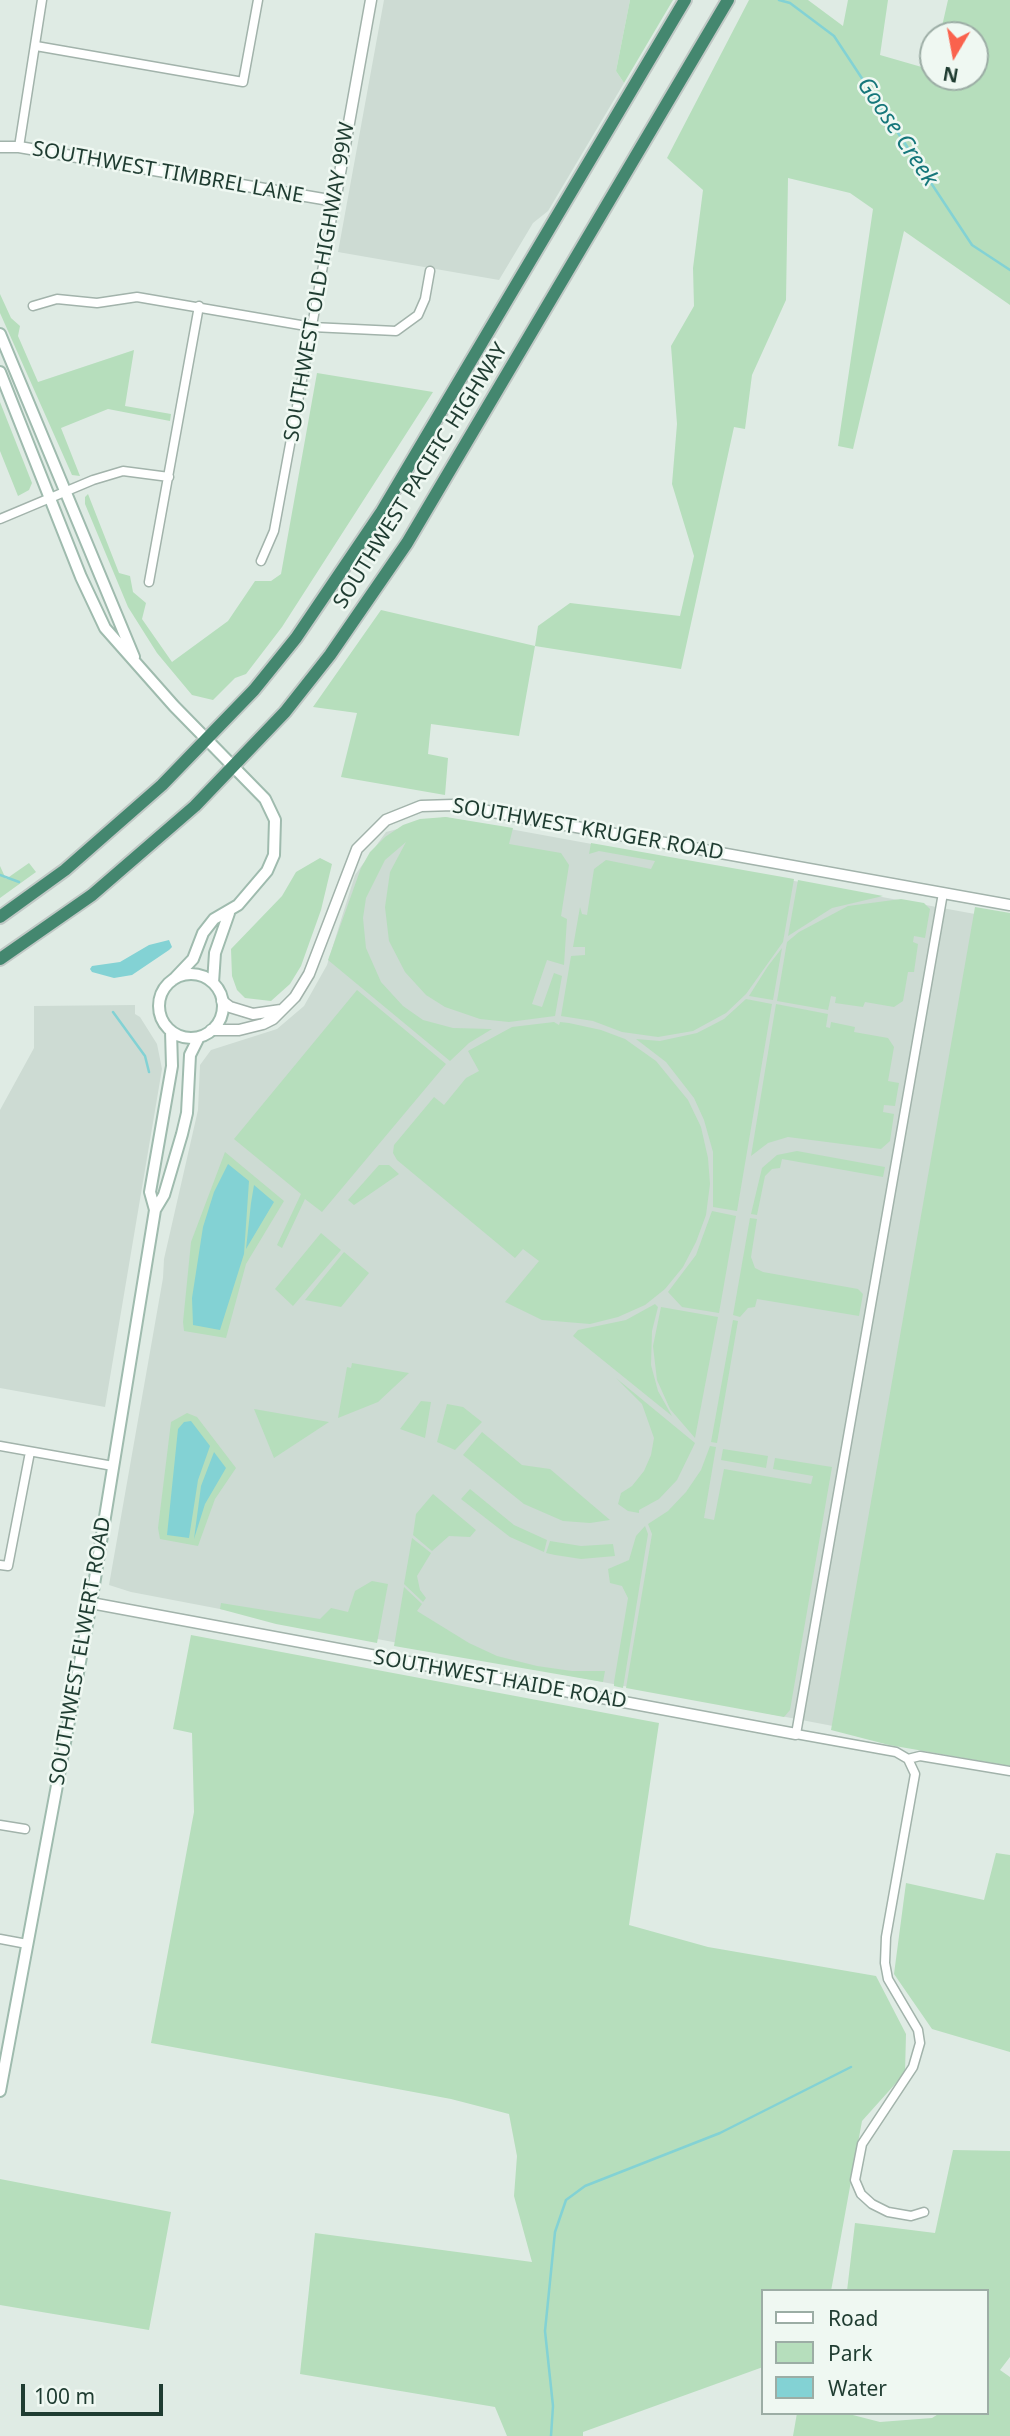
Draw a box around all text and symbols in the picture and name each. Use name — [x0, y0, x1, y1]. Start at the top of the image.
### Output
north arrow — [919, 21, 989, 91]
text: N — [941, 61, 961, 89]
water label: Goose Creek — [850, 72, 944, 192]
street label: SOUTHWEST OLD HIGHWAY 99W — [279, 120, 361, 444]
street label: SOUTHWEST TIMBREL LANE — [30, 137, 306, 209]
street label: SOUTHWEST PACIFIC HIGHWAY — [329, 339, 513, 613]
street label: SOUTHWEST KRUGER ROAD — [450, 794, 726, 866]
street label: SOUTHWEST ELWERT ROAD — [45, 1515, 117, 1787]
street label: SOUTHWEST HAIDE ROAD — [371, 1645, 629, 1715]
legend — [762, 2289, 989, 2415]
text: Road — [828, 2304, 878, 2332]
text: Park — [828, 2339, 872, 2367]
scale bar — [24, 2370, 166, 2414]
text: Water — [828, 2374, 887, 2402]
text: 100 m — [34, 2382, 95, 2410]

